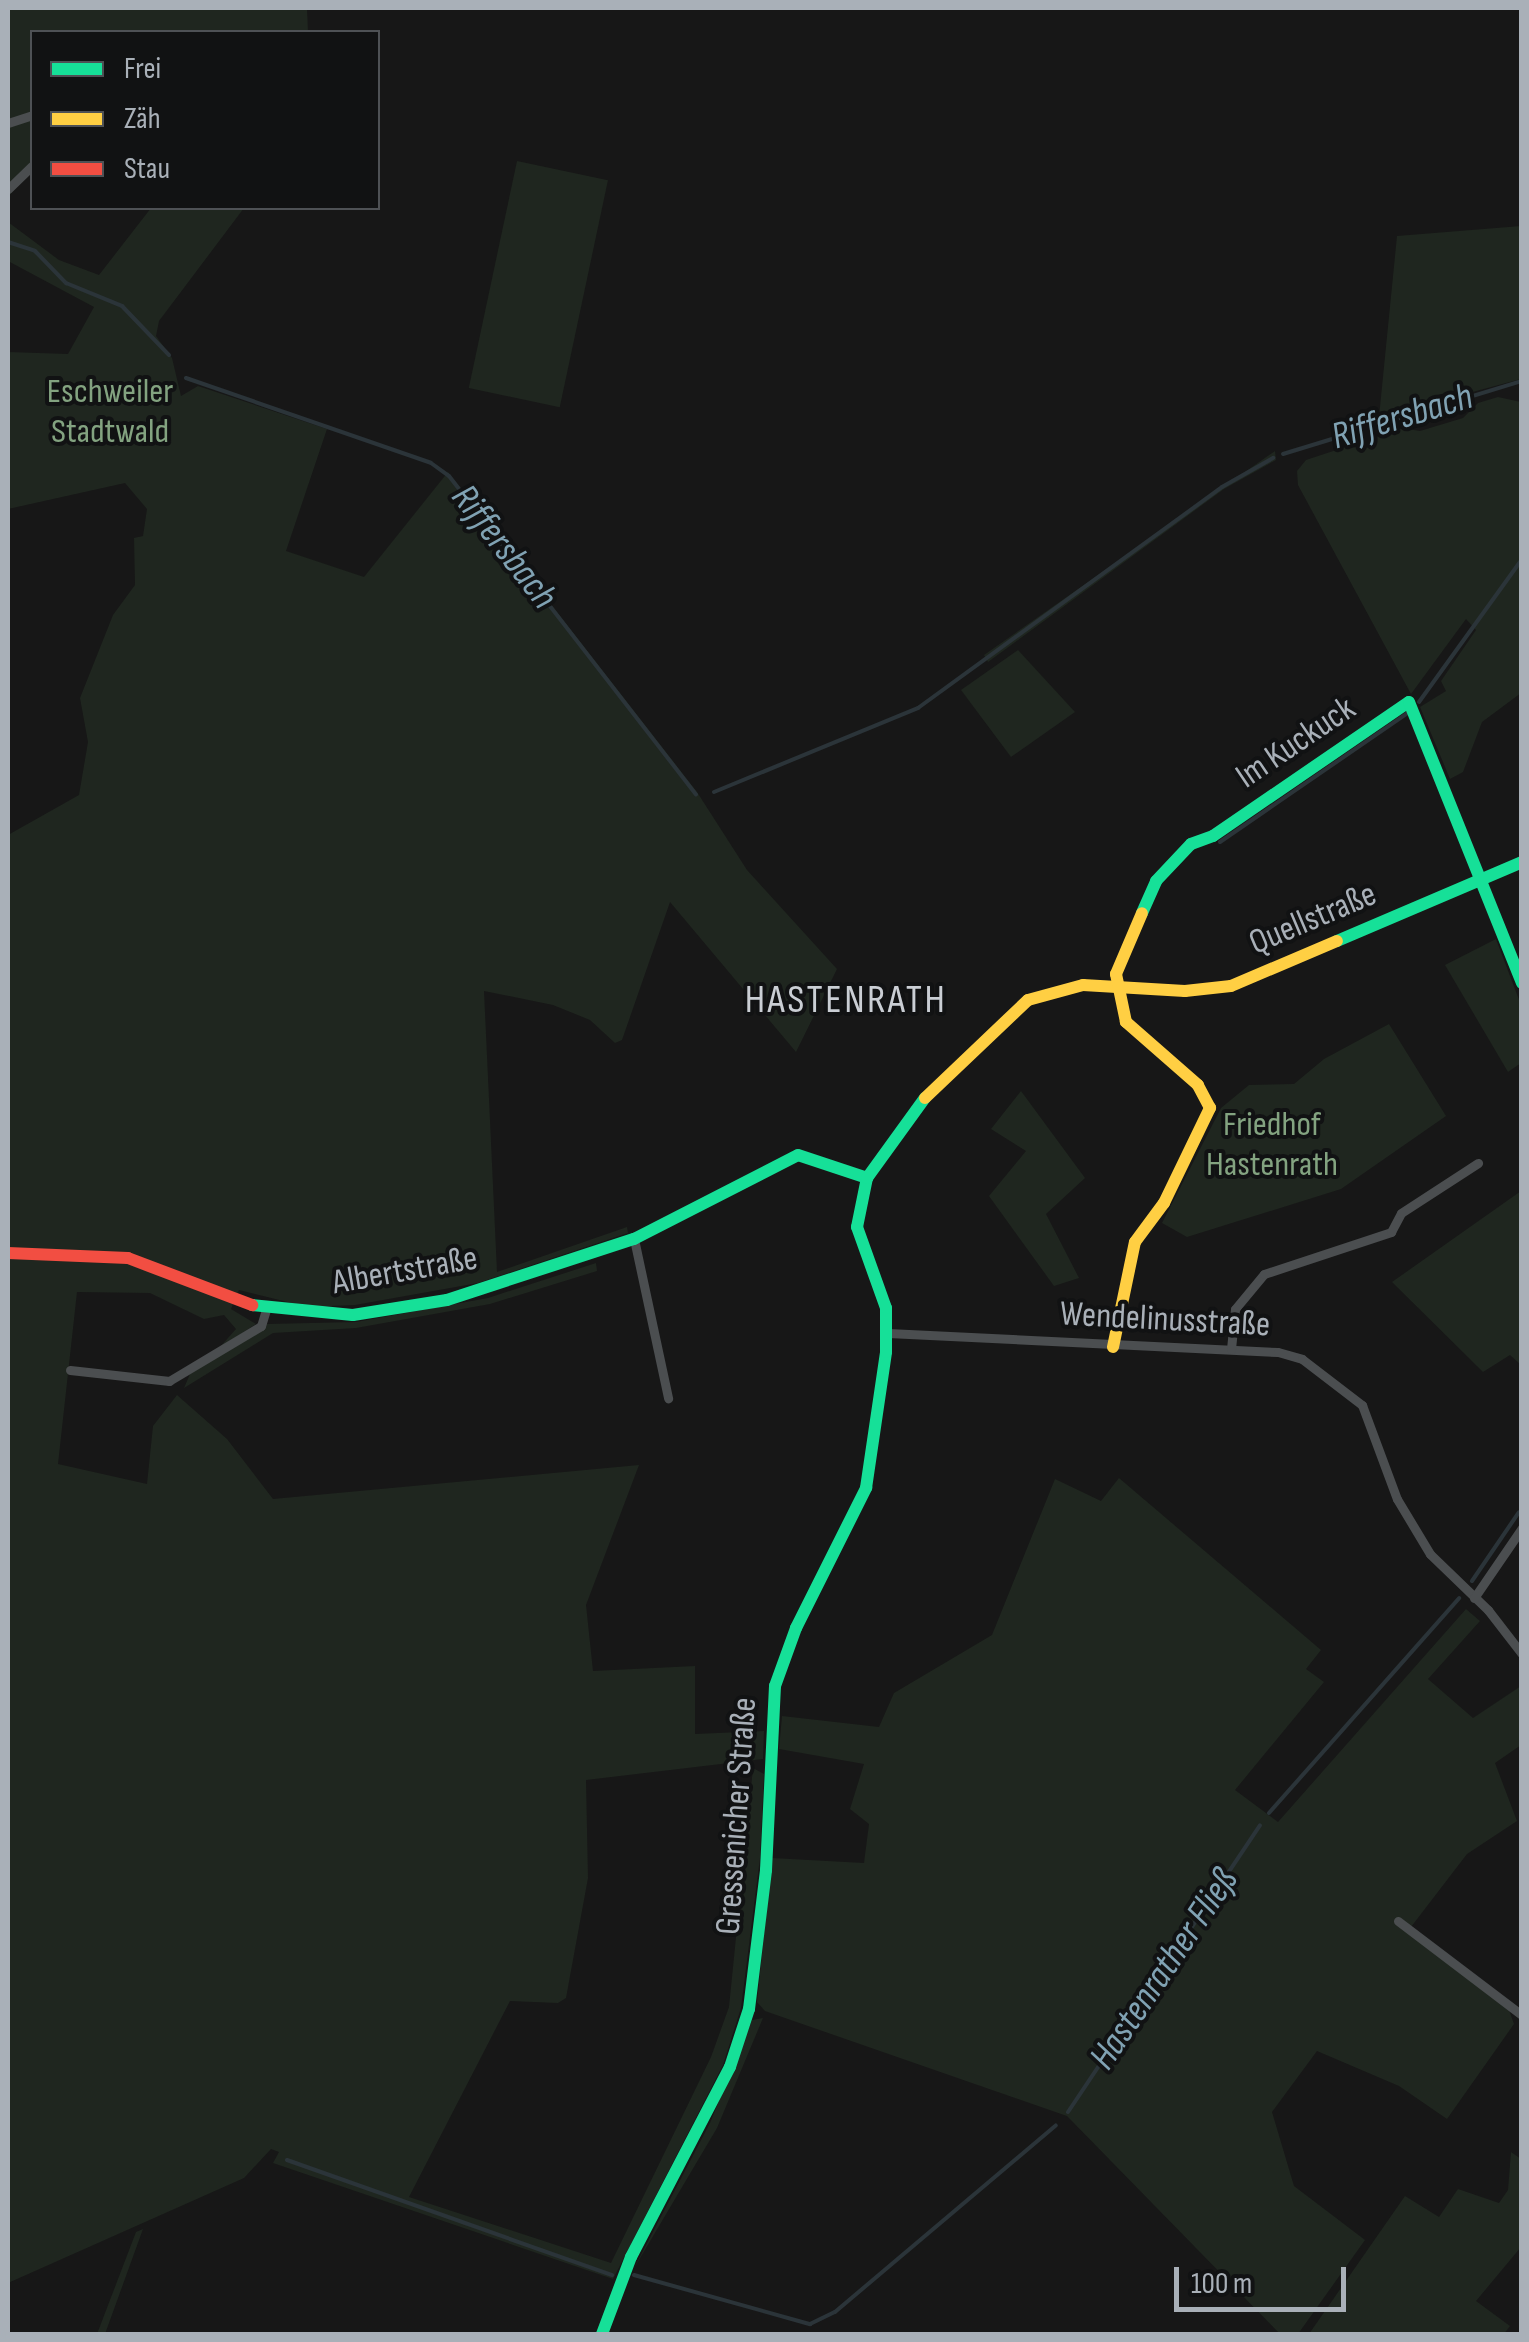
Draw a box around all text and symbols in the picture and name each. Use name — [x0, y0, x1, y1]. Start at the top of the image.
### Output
legend — [30, 30, 380, 210]
text: Frei — [124, 51, 161, 87]
text: Zäh — [124, 101, 160, 137]
text: Stau — [124, 151, 170, 187]
park label: Eschweiler Stadtwald — [47, 371, 173, 453]
water label: Riffersbach — [1326, 374, 1478, 460]
water label: Riffersbach — [441, 476, 567, 618]
street label: Im Kuckuck — [1229, 688, 1363, 798]
street label: Quellstraße — [1243, 874, 1383, 964]
district label: HASTENRATH — [745, 976, 947, 1024]
park label: Friedhof Hastenrath — [1206, 1104, 1338, 1186]
street label: Albertstraße — [329, 1238, 481, 1304]
street label: Wendelinusstraße — [1059, 1294, 1271, 1346]
street label: Gressenicher Straße — [708, 1696, 766, 1936]
water label: Hastenrather Fließ — [1080, 1860, 1248, 2078]
scale bar — [1179, 2247, 1352, 2309]
text: 100 m — [1191, 2266, 1252, 2302]

